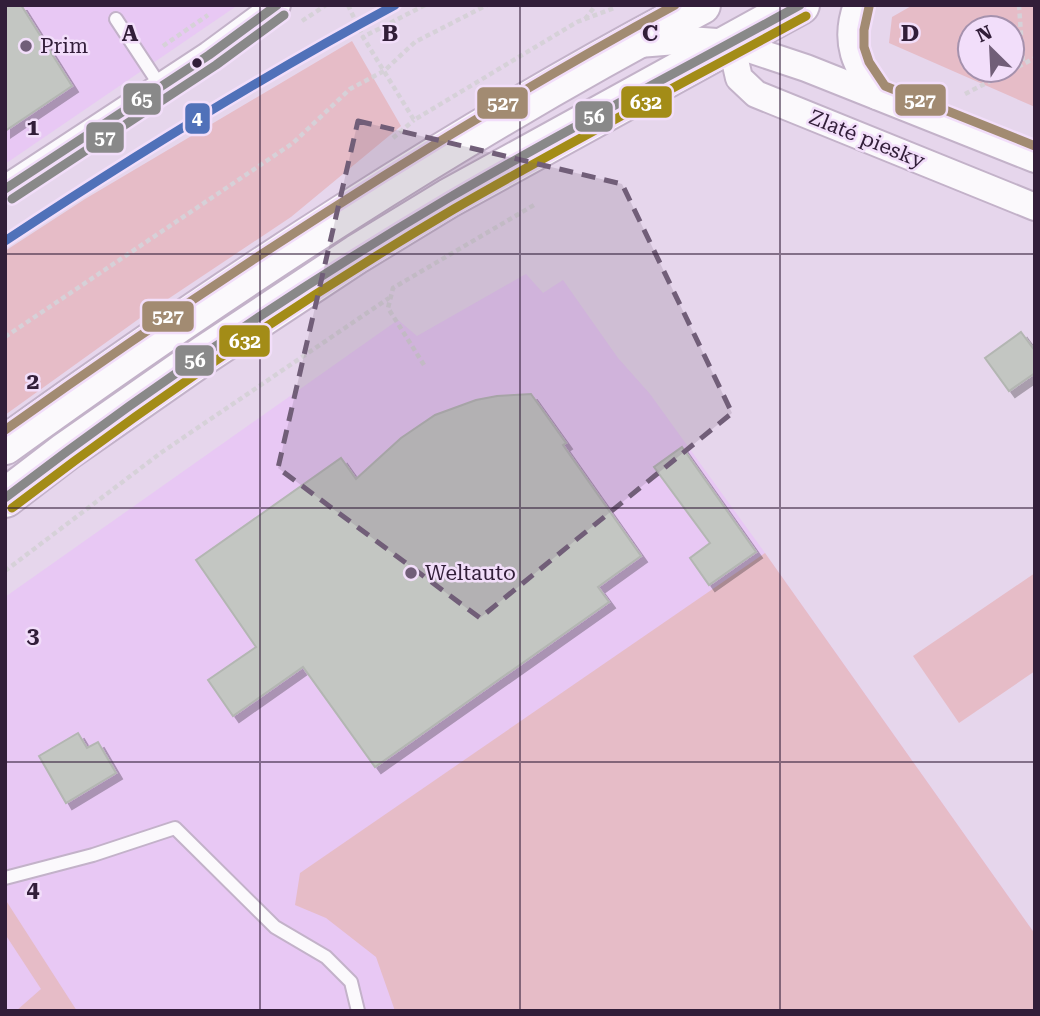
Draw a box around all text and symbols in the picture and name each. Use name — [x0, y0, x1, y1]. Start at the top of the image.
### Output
north arrow — [956, 14, 1026, 84]
text: A — [122, 20, 139, 47]
text: B — [382, 20, 398, 47]
text: C — [642, 20, 658, 47]
text: D — [901, 20, 919, 47]
text: N — [973, 20, 996, 47]
place label: Prim — [40, 34, 88, 58]
marker: Prim — [18, 38, 34, 54]
unlabelled marker — [190, 56, 204, 70]
line badge: 65 — [122, 82, 162, 116]
line badge: 527 — [894, 83, 947, 117]
line badge: 632 — [620, 85, 673, 119]
line badge: 527 — [476, 86, 529, 120]
text: 65 — [131, 88, 153, 111]
text: 527 — [904, 89, 936, 112]
text: 632 — [630, 91, 662, 114]
text: 527 — [487, 92, 519, 115]
line badge: 56 — [574, 100, 614, 133]
line badge: 4 — [184, 102, 211, 135]
text: 56 — [583, 105, 605, 128]
street label: Zlaté piesky — [806, 105, 929, 173]
text: 4 — [192, 107, 203, 130]
text: 1 — [27, 114, 40, 141]
line badge: 57 — [85, 121, 125, 154]
text: 57 — [94, 126, 116, 149]
line badge: 527 — [141, 300, 195, 333]
text: 527 — [152, 305, 184, 328]
line badge: 632 — [218, 324, 271, 358]
text: 632 — [229, 330, 261, 353]
line badge: 56 — [174, 344, 215, 377]
text: 56 — [184, 349, 206, 372]
text: 2 — [27, 368, 39, 395]
place label: Weltauto — [425, 561, 516, 585]
marker: Weltauto — [403, 565, 419, 581]
text: 3 — [27, 622, 40, 649]
text: 4 — [27, 876, 40, 903]

